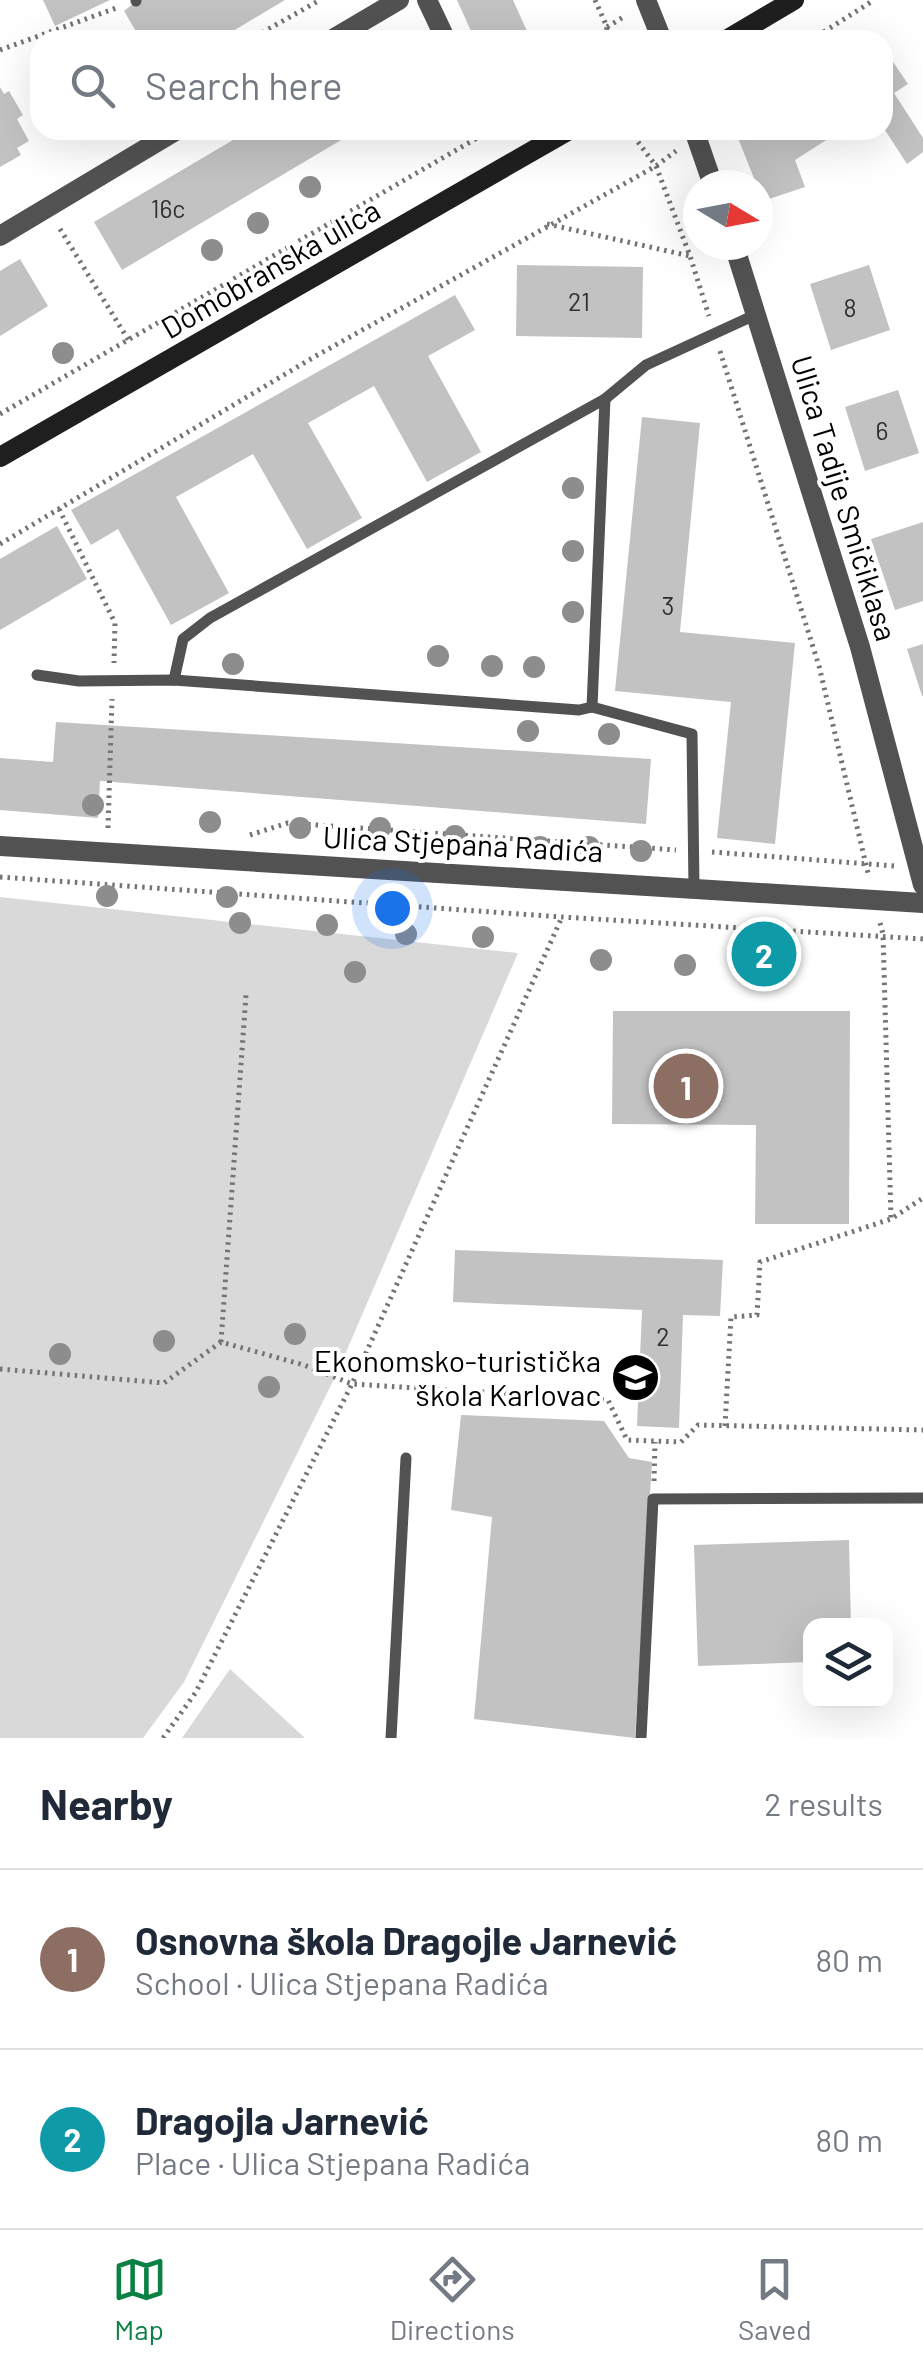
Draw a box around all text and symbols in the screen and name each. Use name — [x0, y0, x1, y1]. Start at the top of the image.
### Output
search box — [30, 30, 893, 140]
icon: search — [65, 58, 120, 113]
text: Search here — [145, 62, 343, 108]
north arrow — [683, 170, 773, 260]
street label: Domobranska ulica — [154, 191, 386, 345]
house number: 16c — [151, 193, 185, 223]
house number: 21 — [568, 286, 590, 316]
house number: 8 — [843, 292, 857, 322]
street label: Ulica Tadije Smičiklasa — [784, 351, 906, 645]
house number: 6 — [876, 415, 888, 445]
house number: 3 — [662, 590, 674, 620]
street label: Ulica Stjepana Radića — [322, 818, 604, 868]
your location — [367, 883, 418, 934]
pin: 2 — [732, 916, 796, 992]
pin: 1 — [654, 1048, 718, 1124]
house number: 2 — [656, 1321, 670, 1351]
place label: Ekonomsko-turistička škola Karlovac — [314, 1342, 601, 1412]
school or university icon: Ekonomsko-turistička škola Karlovac — [610, 1351, 662, 1403]
map controls — [803, 1618, 893, 1708]
button: layers — [803, 1618, 893, 1708]
text: Nearby — [40, 1778, 173, 1828]
text: 2 results — [764, 1784, 883, 1822]
text: Osnovna škola Dragojle Jarnević — [135, 1917, 677, 1963]
text: 1 — [67, 1940, 78, 1978]
text: 80 m — [815, 1940, 883, 1978]
text: School · Ulica Stjepana Radića — [135, 1963, 549, 2001]
text: Dragojla Jarnević — [135, 2097, 429, 2143]
text: 2 — [64, 2120, 81, 2158]
text: 80 m — [815, 2120, 883, 2158]
text: Place · Ulica Stjepana Radića — [135, 2143, 530, 2181]
tab: Map — [112, 2252, 167, 2346]
tab: Directions — [390, 2252, 515, 2346]
tab: Saved — [738, 2252, 811, 2346]

